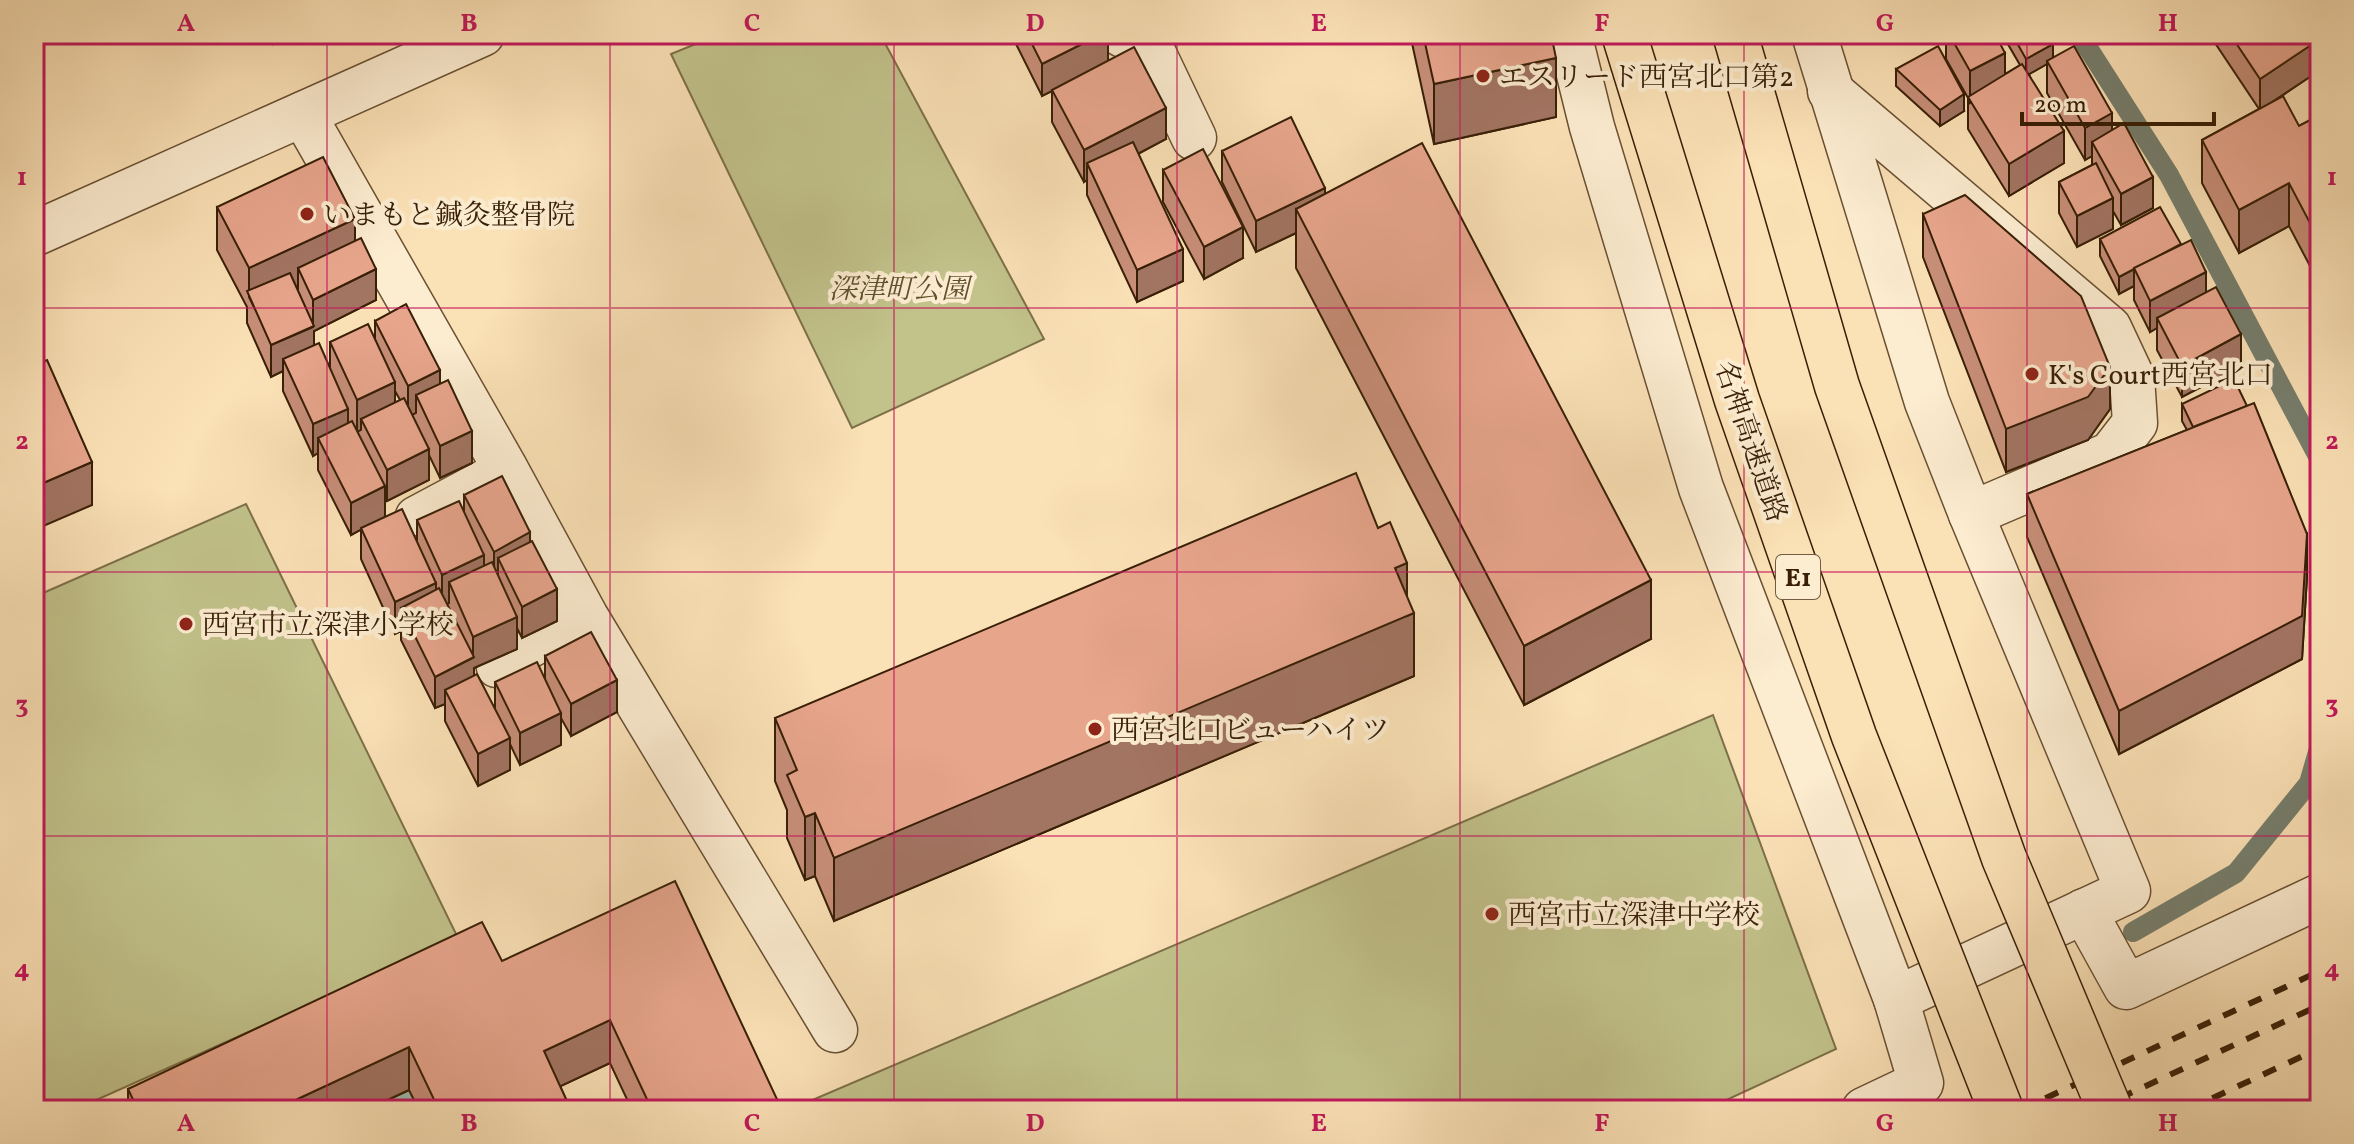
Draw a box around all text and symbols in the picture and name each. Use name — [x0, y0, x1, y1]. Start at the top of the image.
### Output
text: A — [177, 6, 196, 42]
text: B — [460, 6, 478, 42]
text: C — [744, 6, 760, 42]
text: D — [1025, 6, 1045, 42]
text: E — [1311, 6, 1327, 42]
text: F — [1594, 6, 1610, 42]
text: G — [1876, 6, 1894, 42]
text: H — [2158, 6, 2178, 42]
place label: エスリード西宮北口第2 — [1499, 59, 1794, 98]
marker: エスリード西宮北口第2 — [1474, 67, 1492, 85]
scale bar — [2022, 76, 2214, 126]
text: 20 m — [2034, 89, 2087, 123]
text: 1 — [17, 160, 27, 196]
text: 1 — [2327, 160, 2337, 196]
place label: いまもと鍼灸整骨院 — [323, 197, 575, 236]
marker: いまもと鍼灸整骨院 — [298, 205, 316, 223]
park label: 深津町公園 — [829, 271, 973, 310]
street label: 名神高速道路 — [1704, 356, 1795, 528]
place label: K's Court西宮北口 — [2048, 357, 2273, 396]
marker: K's Court西宮北口 — [2023, 365, 2041, 383]
text: 2 — [15, 424, 29, 460]
text: 2 — [2325, 424, 2339, 460]
road number: E1 — [1776, 555, 1820, 599]
place label: 西宮市立深津小学校 — [202, 607, 454, 646]
marker: 西宮市立深津小学校 — [177, 615, 195, 633]
text: 3 — [15, 688, 29, 724]
text: 3 — [2325, 688, 2339, 724]
place label: 西宮北口ビューハイツ — [1111, 712, 1390, 751]
marker: 西宮北口ビューハイツ — [1086, 720, 1104, 738]
place label: 西宮市立深津中学校 — [1508, 897, 1760, 936]
marker: 西宮市立深津中学校 — [1483, 905, 1501, 923]
text: 4 — [14, 952, 30, 988]
text: 4 — [2324, 952, 2340, 988]
text: A — [177, 1106, 196, 1142]
text: B — [460, 1106, 478, 1142]
text: C — [744, 1106, 760, 1142]
text: D — [1025, 1106, 1045, 1142]
text: E — [1311, 1106, 1327, 1142]
text: F — [1594, 1106, 1610, 1142]
text: G — [1876, 1106, 1894, 1142]
text: H — [2158, 1106, 2178, 1142]

